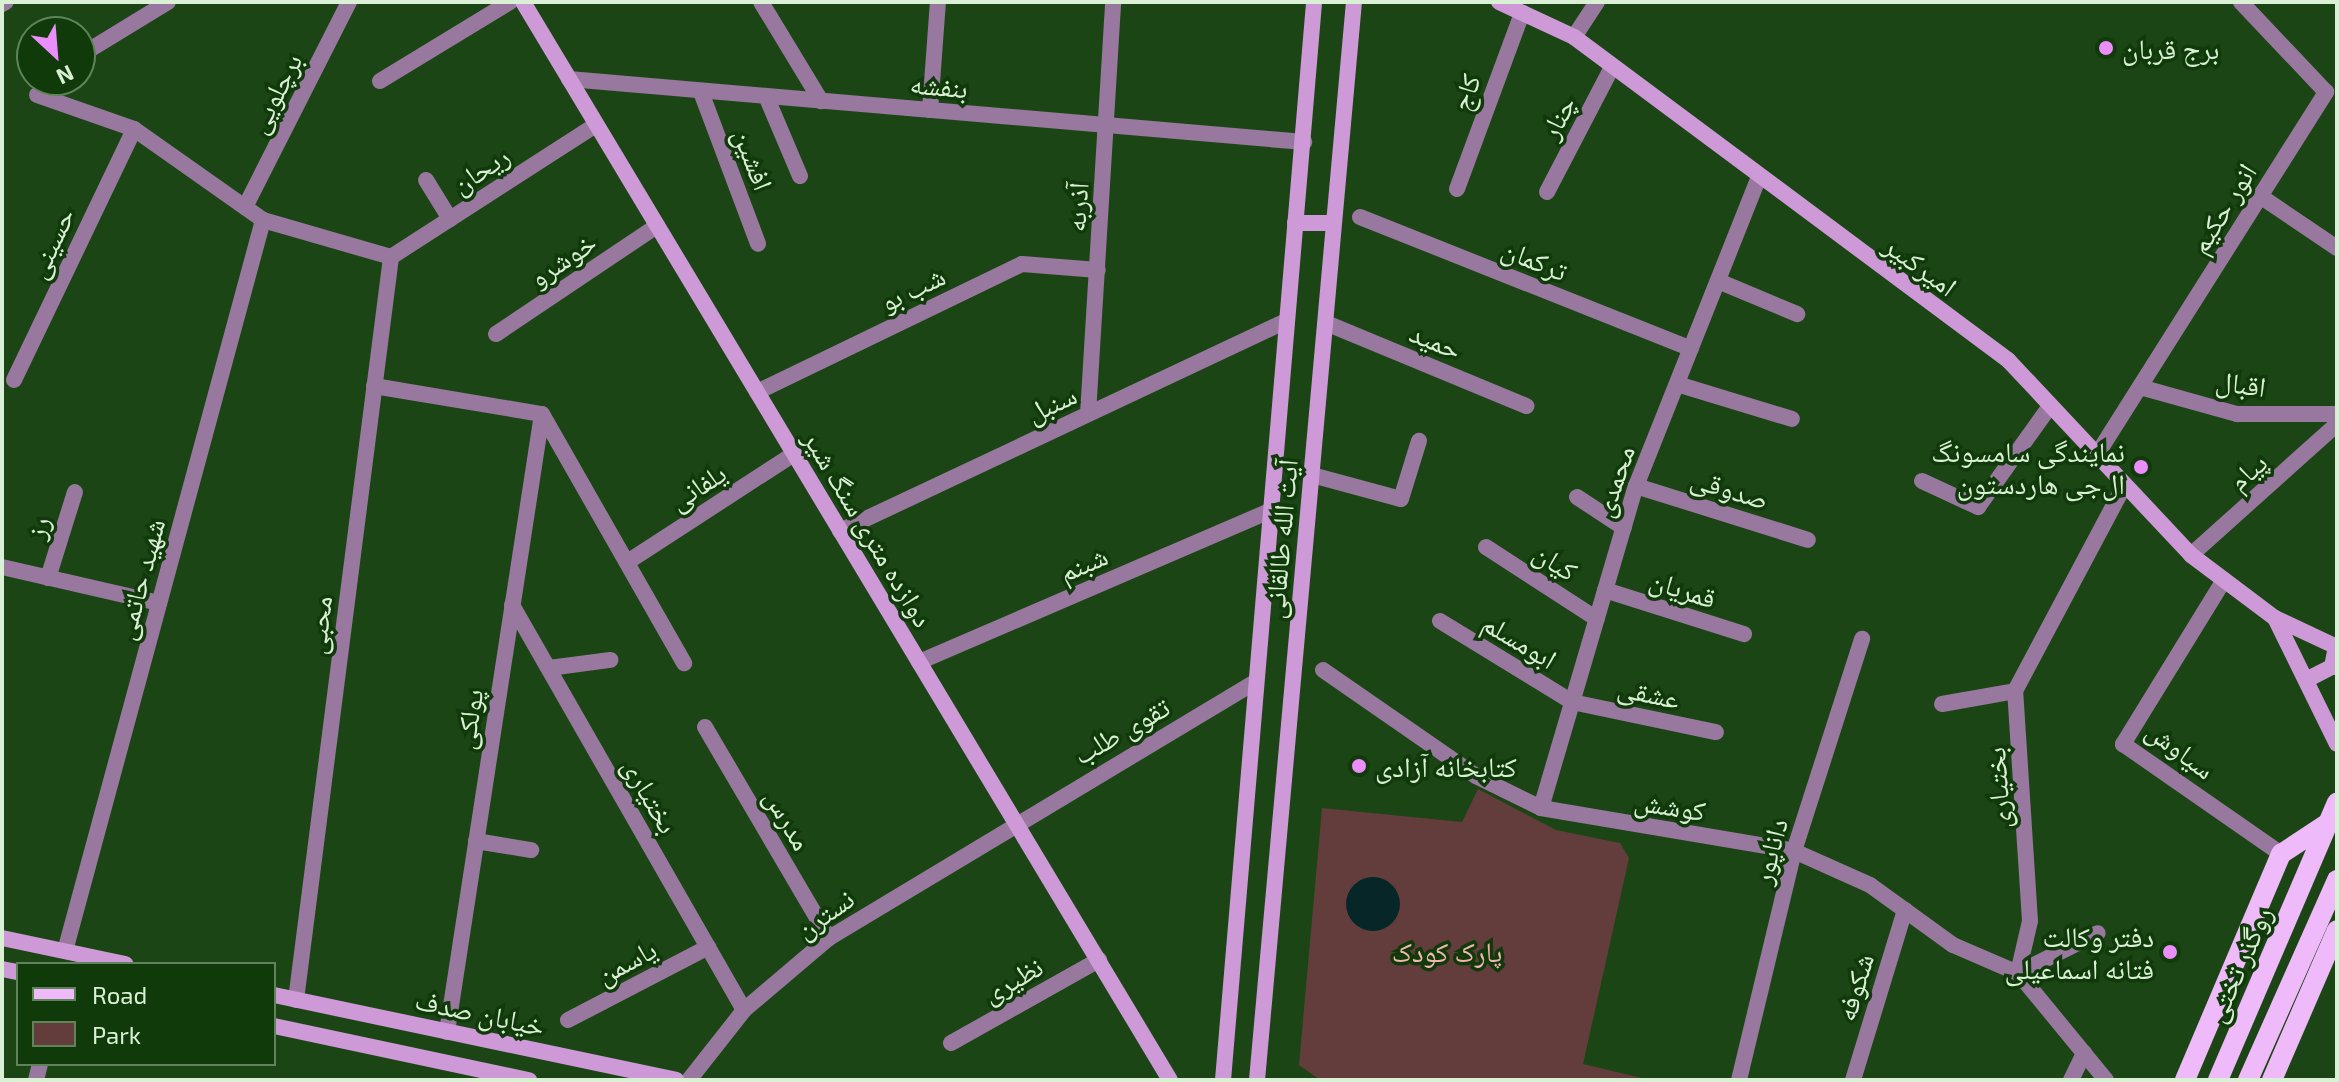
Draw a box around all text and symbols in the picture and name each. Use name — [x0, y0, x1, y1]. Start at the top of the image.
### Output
north arrow — [16, 16, 96, 96]
place label: برج قربان — [2122, 31, 2219, 65]
marker: برج قربان — [2097, 39, 2115, 57]
street label: برچلویی — [240, 47, 308, 139]
text: N — [53, 61, 78, 91]
street label: بنفشه — [909, 66, 969, 104]
street label: کاج — [1443, 69, 1487, 115]
street label: چنار — [1532, 90, 1582, 144]
street label: افشین — [727, 123, 781, 195]
street label: ریحان — [445, 138, 515, 200]
street label: انور حکیم — [2181, 157, 2263, 259]
street label: آذربه — [1058, 181, 1094, 233]
street label: حسینی — [19, 202, 81, 284]
street label: خوشرو — [522, 224, 602, 294]
street label: امیرکبیر — [1878, 227, 1964, 303]
street label: ترکمان — [1497, 231, 1573, 287]
street label: شب بو — [874, 258, 950, 318]
street label: حمید — [1405, 315, 1467, 365]
street label: اقبال — [2214, 363, 2268, 403]
street label: سنبل — [1021, 377, 1081, 429]
street label: دوازده متری سنگ شیر — [797, 424, 941, 632]
place label: نمایندگی سامسونگ ال‌جی هاردستون — [1931, 434, 2125, 500]
street label: محمدی — [1585, 441, 1641, 521]
street label: پیام — [2221, 445, 2273, 497]
street label: یلفانی — [662, 455, 732, 517]
street label: آیت الله طالقانی — [1256, 458, 1304, 620]
marker: نمایندگی سامسونگ ال‌جی هاردستون — [2132, 458, 2150, 476]
street label: صدوقی — [1687, 460, 1773, 516]
street label: رز — [18, 512, 56, 542]
street label: شهید حاتمی — [107, 515, 171, 643]
street label: کیان — [1528, 535, 1584, 587]
street label: شبنم — [1054, 538, 1112, 588]
street label: قمریان — [1646, 562, 1720, 614]
street label: محبی — [298, 594, 338, 656]
street label: ابومسلم — [1477, 605, 1563, 675]
street label: عشقی — [1615, 669, 1683, 715]
street label: پولکی — [447, 686, 489, 752]
street label: تقوی طلب — [1067, 689, 1175, 771]
street label: سیاوش — [2140, 712, 2222, 786]
street label: بختیاری — [1977, 746, 2017, 830]
place label: کتابخانه آزادی — [1375, 749, 1517, 783]
street label: بختیاری — [616, 751, 686, 839]
marker: کتابخانه آزادی — [1350, 757, 1368, 775]
street label: مدرس — [758, 782, 820, 856]
street label: کوشش — [1632, 783, 1708, 827]
street label: داناپور — [1744, 815, 1794, 887]
street label: نسترن — [788, 881, 860, 945]
street label: روگذر تختی — [2198, 901, 2278, 1027]
place label: دفتر وکالت فتانه اسماعیلی — [2004, 919, 2154, 985]
street label: یاسمن — [590, 931, 662, 991]
park label: پارک کودک — [1392, 934, 1502, 968]
marker: دفتر وکالت فتانه اسماعیلی — [2161, 943, 2179, 961]
street label: نظیری — [976, 949, 1048, 1009]
street label: شکوفه — [1828, 949, 1880, 1025]
legend — [16, 962, 276, 1066]
text: Road — [92, 980, 147, 1009]
street label: خیابان صدف — [412, 982, 548, 1042]
text: Park — [92, 1020, 141, 1049]

